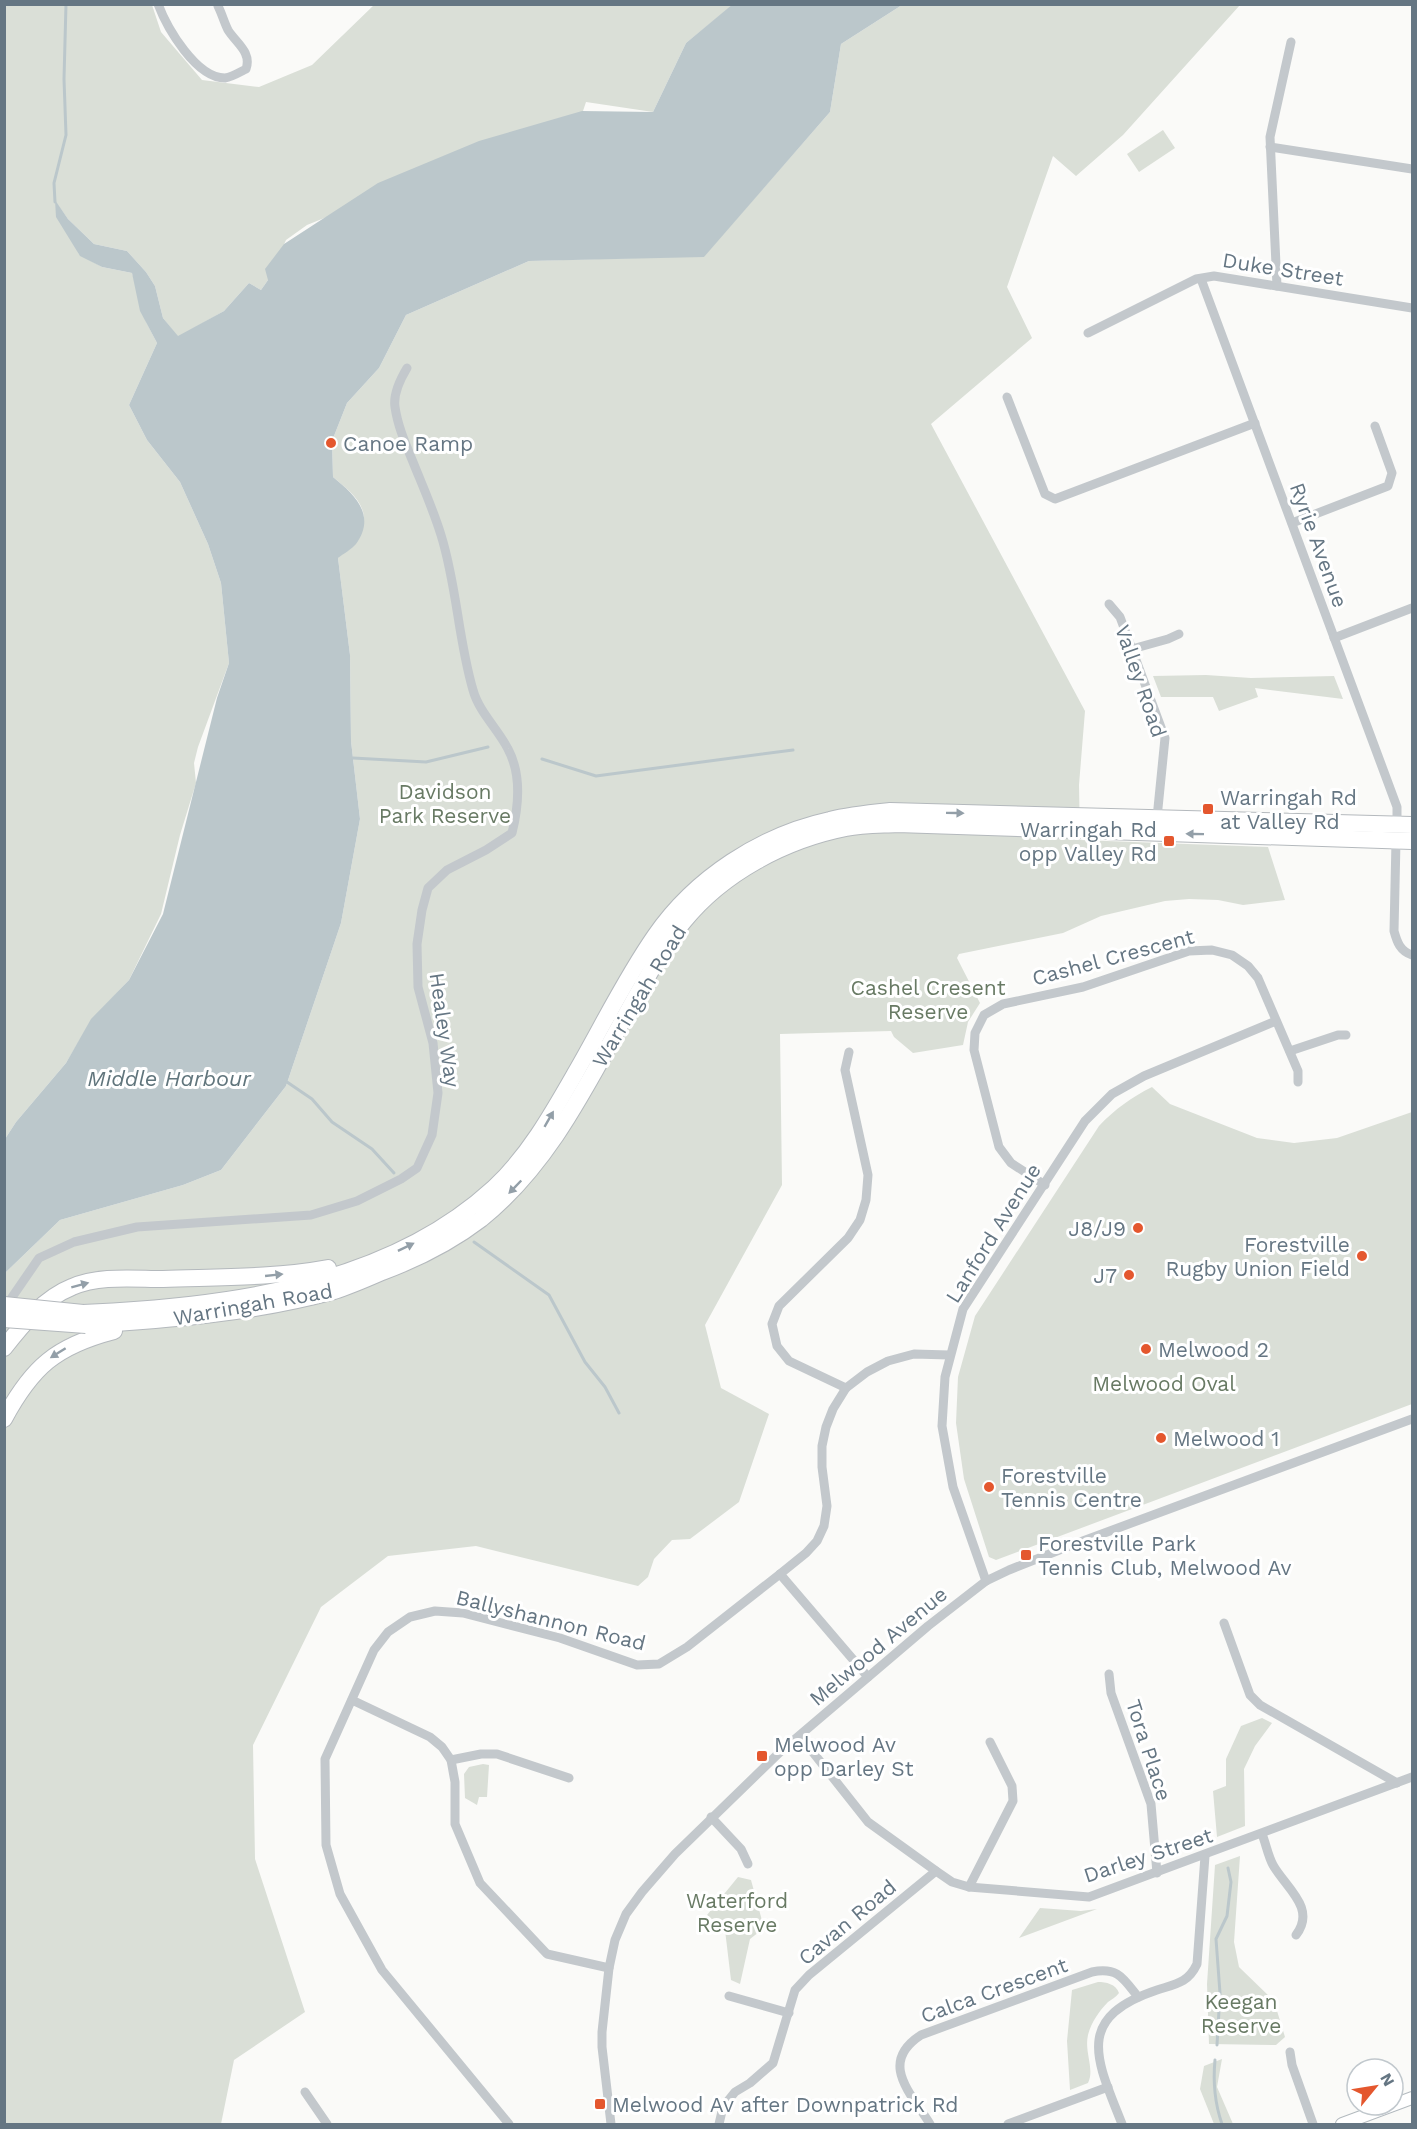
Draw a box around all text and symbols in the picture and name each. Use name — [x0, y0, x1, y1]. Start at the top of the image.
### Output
street label: Duke Street — [1221, 247, 1345, 291]
place label: Canoe Ramp — [343, 431, 473, 456]
marker: Canoe Ramp — [324, 436, 338, 450]
street label: Ryrie Avenue — [1285, 479, 1353, 611]
street label: Valley Road — [1110, 621, 1172, 741]
park label: Davidson Park Reserve — [379, 779, 511, 828]
place label: Warringah Rd at Valley Rd — [1220, 785, 1357, 834]
marker: Warringah Rd at Valley Rd — [1201, 802, 1215, 816]
one-way arrow — [946, 808, 965, 818]
place label: Warringah Rd opp Valley Rd — [1019, 817, 1157, 866]
one-way arrow — [1186, 829, 1205, 839]
marker: Warringah Rd opp Valley Rd — [1162, 834, 1176, 848]
street label: Warringah Road — [587, 920, 691, 1072]
street label: Cashel Crescent — [1029, 923, 1197, 991]
street label: Healey Way — [425, 971, 465, 1089]
park label: Cashel Cresent Reserve — [851, 975, 1006, 1024]
water label: Middle Harbour — [87, 1066, 252, 1091]
one-way arrow — [544, 1110, 554, 1127]
street label: Lanford Avenue — [940, 1159, 1046, 1307]
one-way arrow — [508, 1179, 522, 1194]
place label: J8/J9 — [1068, 1216, 1126, 1241]
marker: J8/J9 — [1131, 1221, 1145, 1235]
place label: Forestville Rugby Union Field — [1166, 1232, 1350, 1281]
one-way arrow — [397, 1242, 414, 1251]
marker: Forestville Rugby Union Field — [1355, 1249, 1369, 1263]
place label: J7 — [1093, 1263, 1117, 1288]
marker: J7 — [1122, 1268, 1136, 1282]
one-way arrow — [265, 1270, 284, 1280]
street label: Warringah Road — [171, 1278, 335, 1330]
one-way arrow — [71, 1280, 89, 1289]
place label: Melwood 2 — [1158, 1337, 1269, 1362]
marker: Melwood 2 — [1139, 1342, 1153, 1356]
one-way arrow — [50, 1348, 66, 1359]
park label: Melwood Oval — [1092, 1371, 1236, 1396]
place label: Melwood 1 — [1173, 1426, 1279, 1451]
marker: Melwood 1 — [1154, 1431, 1168, 1445]
place label: Forestville Tennis Centre — [1001, 1463, 1142, 1512]
marker: Forestville Tennis Centre — [982, 1480, 996, 1494]
place label: Forestville Park Tennis Club, Melwood Av — [1038, 1531, 1292, 1580]
marker: Forestville Park Tennis Club, Melwood Av — [1019, 1548, 1033, 1562]
street label: Melwood Avenue — [804, 1581, 952, 1711]
street label: Ballyshannon Road — [454, 1584, 648, 1656]
street label: Tora Place — [1121, 1696, 1177, 1804]
place label: Melwood Av opp Darley St — [774, 1732, 914, 1781]
marker: Melwood Av opp Darley St — [755, 1749, 769, 1763]
street label: Darley Street — [1080, 1822, 1216, 1888]
street label: Cavan Road — [793, 1874, 901, 1970]
park label: Waterford Reserve — [686, 1888, 788, 1937]
street label: Calca Crescent — [917, 1952, 1071, 2028]
park label: Keegan Reserve — [1201, 1989, 1281, 2038]
north arrow — [1345, 2057, 1405, 2117]
text: N — [1376, 2070, 1399, 2090]
place label: Melwood Av after Downpatrick Rd — [612, 2092, 958, 2117]
marker: Melwood Av after Downpatrick Rd — [593, 2097, 607, 2111]

